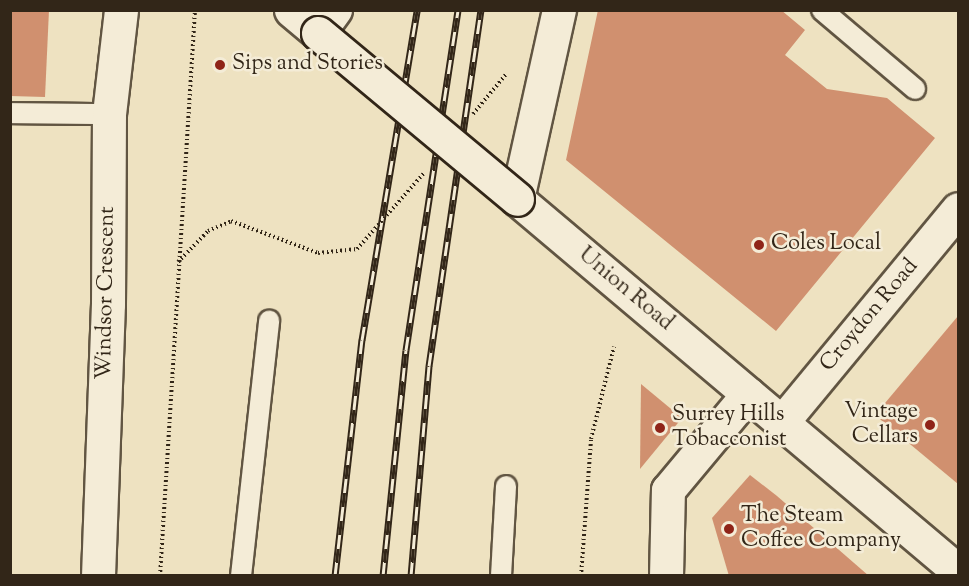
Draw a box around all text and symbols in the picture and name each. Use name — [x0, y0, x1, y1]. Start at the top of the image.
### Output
place label: Sips and Stories — [232, 52, 383, 78]
marker: Sips and Stories — [213, 58, 227, 72]
street label: Windsor Crescent — [92, 206, 122, 380]
place label: Coles Local — [771, 232, 881, 258]
marker: Coles Local — [752, 238, 766, 252]
street label: Union Road — [572, 243, 678, 337]
street label: Croydon Road — [815, 254, 925, 378]
place label: Vintage Cellars — [844, 399, 918, 451]
place label: Surrey Hills Tobacconist — [672, 402, 787, 454]
marker: Vintage Cellars — [923, 418, 937, 432]
marker: Surrey Hills Tobacconist — [653, 421, 667, 435]
place label: The Steam Coffee Company — [741, 503, 901, 554]
marker: The Steam Coffee Company — [722, 522, 736, 536]

